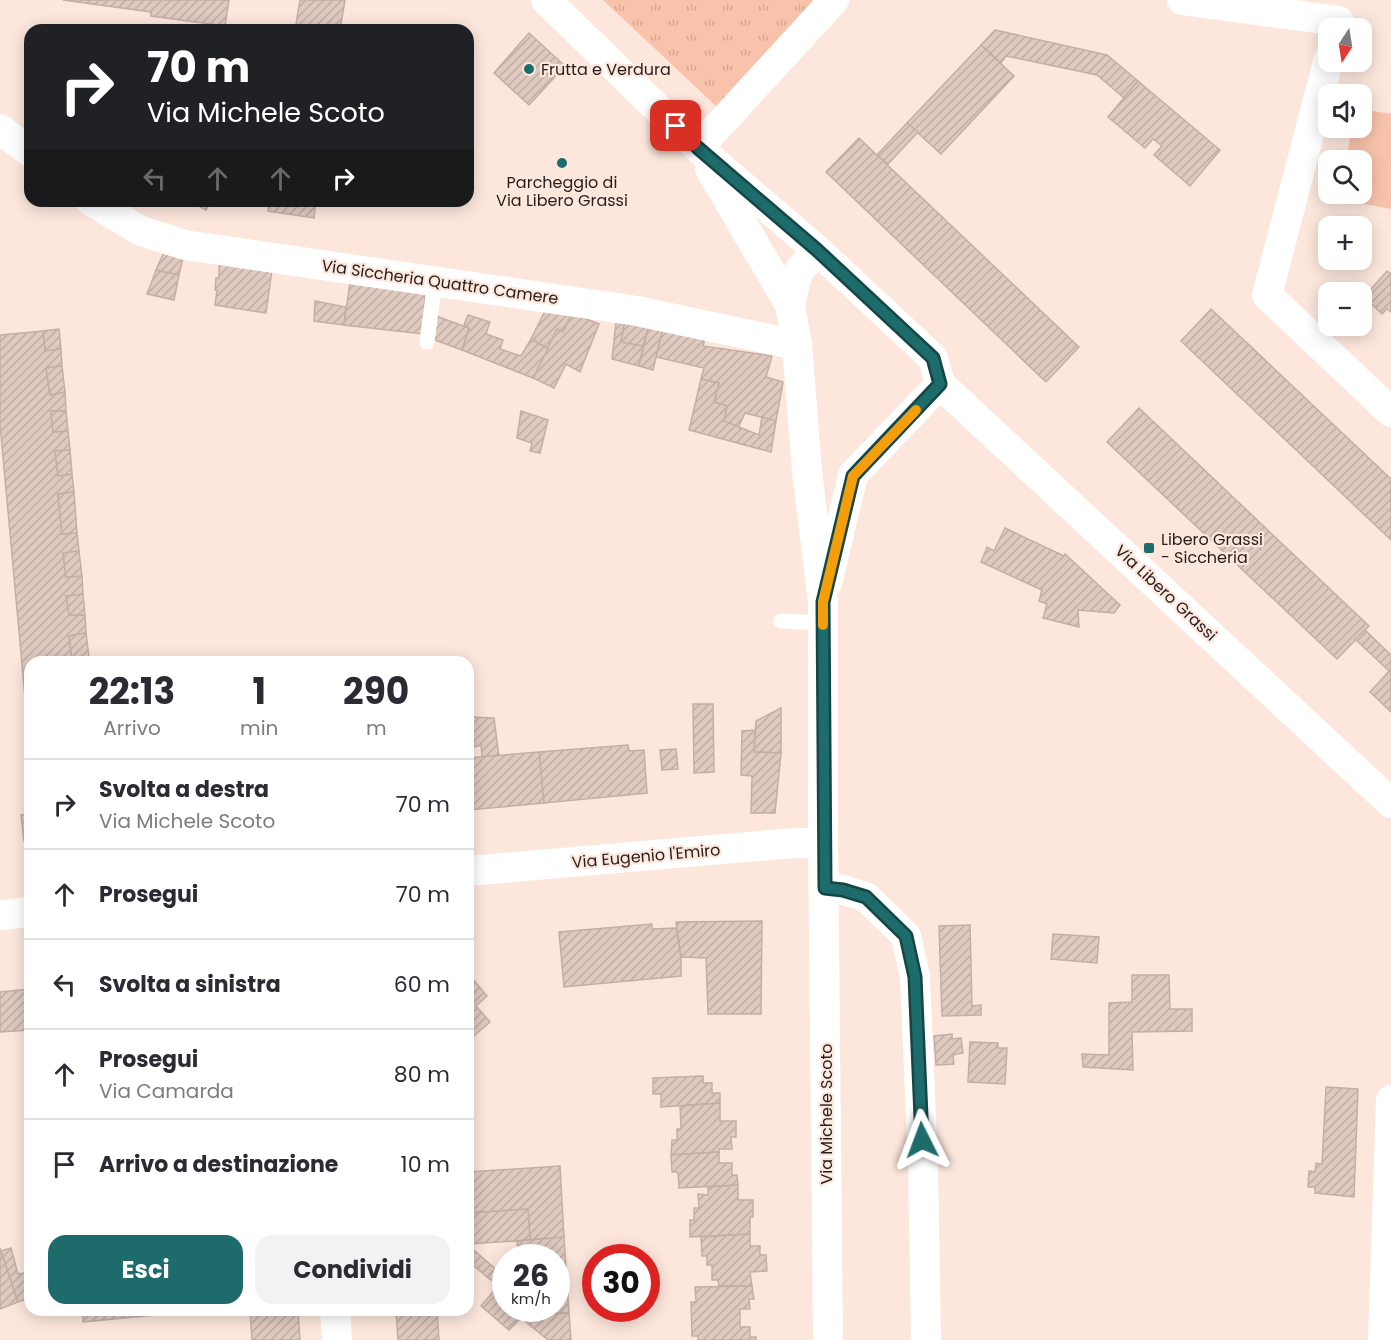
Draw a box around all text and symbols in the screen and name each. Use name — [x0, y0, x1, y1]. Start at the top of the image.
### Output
north arrow — [1318, 18, 1372, 72]
map controls — [1318, 18, 1372, 336]
text: 70 m — [147, 38, 250, 97]
icon: right — [48, 48, 126, 126]
place label: Frutta e Verdura — [541, 58, 671, 81]
marker: Frutta e Verdura — [522, 62, 536, 76]
button: sound — [1318, 84, 1372, 138]
text: Via Michele Scoto — [147, 94, 385, 131]
pin — [650, 100, 701, 151]
icon: arrive — [659, 109, 692, 142]
button: search — [1318, 150, 1372, 204]
marker: Parcheggio di Via Libero Grassi — [555, 156, 569, 170]
icon: left — [138, 162, 171, 195]
icon: ahead — [201, 162, 234, 195]
icon: ahead — [264, 162, 297, 195]
icon: right — [327, 162, 360, 195]
place label: Parcheggio di Via Libero Grassi — [496, 171, 628, 212]
button: + — [1318, 216, 1372, 270]
street label: Via Siccheria Quattro Camere — [320, 254, 560, 310]
button: − — [1318, 282, 1372, 336]
place label: Libero Grassi - Siccheria — [1161, 528, 1263, 569]
street label: Via Libero Grassi — [1110, 540, 1222, 646]
marker: Libero Grassi - Siccheria — [1142, 541, 1156, 555]
text: 22:13 — [89, 666, 175, 717]
text: 1 — [252, 666, 266, 717]
text: 290 — [343, 666, 409, 717]
text: Arrivo — [103, 714, 161, 742]
text: min — [240, 714, 278, 742]
text: m — [366, 714, 386, 742]
text: Svolta a destra — [99, 774, 269, 805]
icon: right — [48, 788, 81, 821]
text: 70 m — [396, 789, 450, 820]
text: Via Michele Scoto — [99, 807, 275, 835]
street label: Via Eugenio l'Emiro — [571, 838, 721, 874]
icon: ahead — [48, 878, 81, 911]
text: Prosegui — [99, 879, 198, 910]
text: 70 m — [396, 879, 450, 910]
icon: left — [48, 968, 81, 1001]
text: Svolta a sinistra — [99, 969, 281, 1000]
text: 60 m — [394, 969, 450, 1000]
text: Prosegui — [99, 1044, 198, 1075]
street label: Via Michele Scoto — [815, 1044, 838, 1184]
icon: ahead — [48, 1058, 81, 1091]
text: 80 m — [394, 1059, 450, 1090]
text: Via Camarda — [99, 1077, 234, 1105]
position arrow — [890, 1108, 954, 1172]
icon: arrive — [48, 1148, 81, 1181]
text: Arrivo a destinazione — [99, 1149, 338, 1180]
text: 10 m — [401, 1149, 450, 1180]
button: Esci — [48, 1235, 243, 1304]
button: Condividi — [255, 1235, 450, 1304]
speed limit sign: 30 — [582, 1244, 660, 1322]
text: 26 — [513, 1254, 549, 1297]
text: km/h — [511, 1288, 551, 1309]

